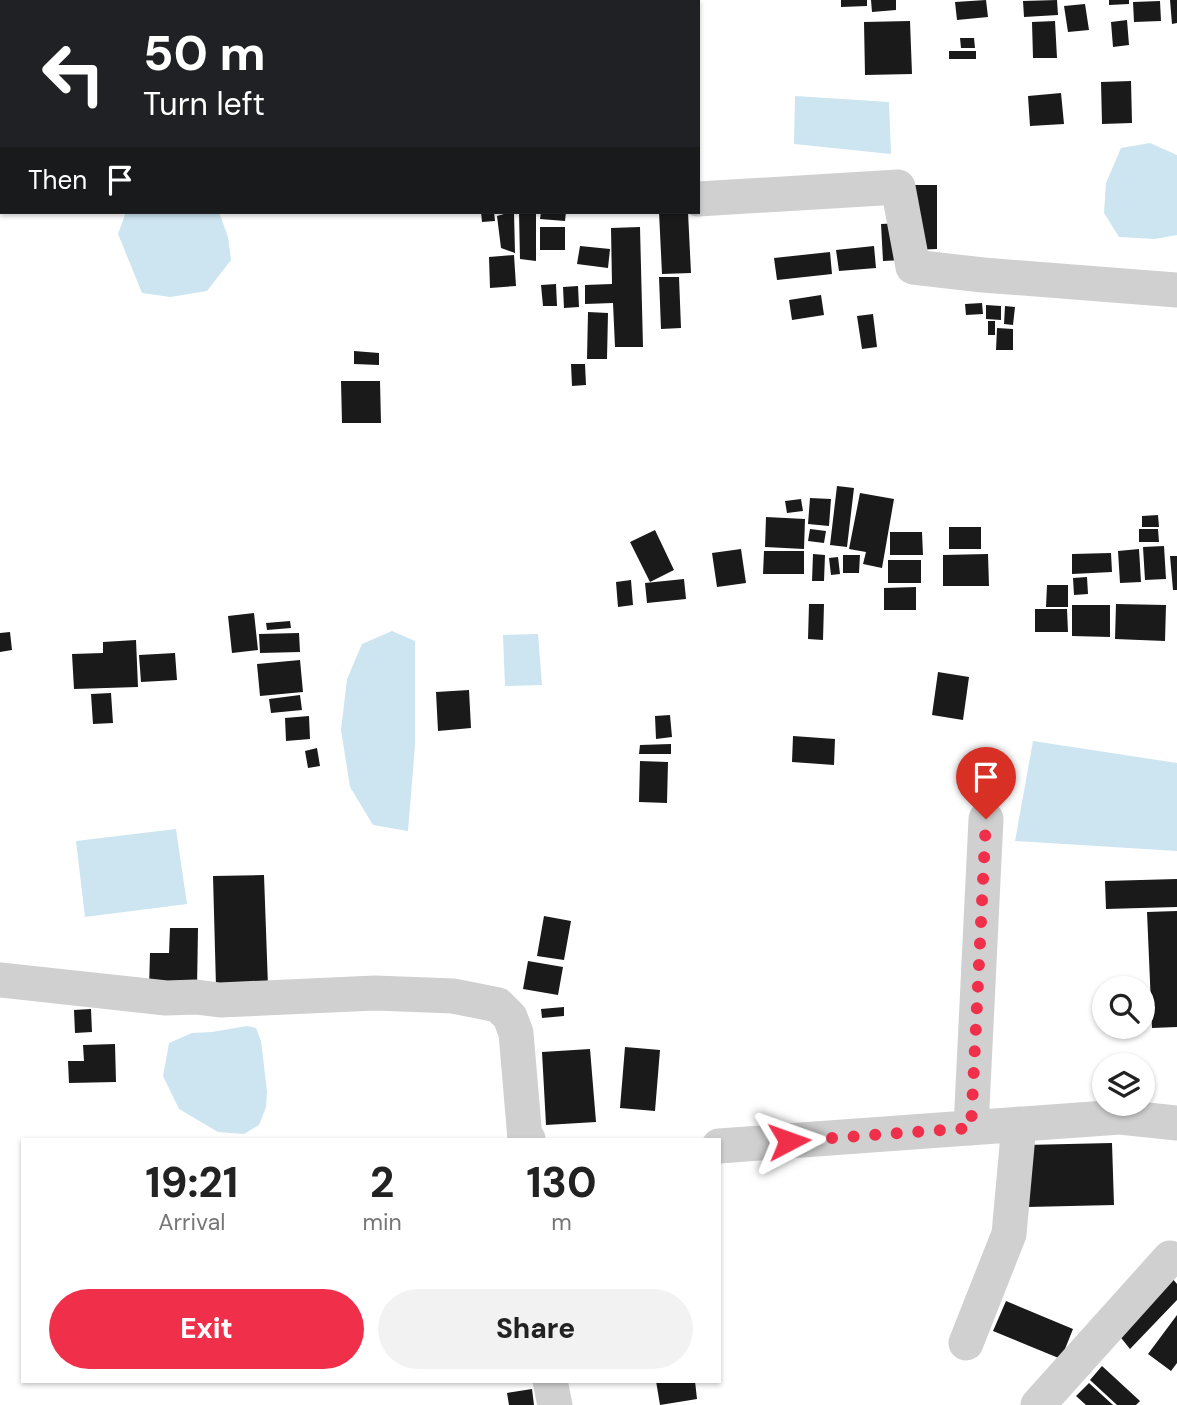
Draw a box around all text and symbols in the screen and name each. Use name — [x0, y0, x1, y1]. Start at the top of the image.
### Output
text: 50 m — [143, 21, 266, 85]
icon: left — [28, 28, 119, 119]
text: Turn left — [143, 83, 265, 125]
icon: arrive — [101, 161, 139, 199]
text: Then — [28, 163, 87, 197]
pin — [956, 747, 1016, 819]
icon: arrive — [967, 758, 1005, 796]
map controls — [1092, 976, 1155, 1116]
button: search — [1092, 976, 1155, 1039]
button: layers — [1092, 1053, 1155, 1116]
position arrow — [752, 1104, 826, 1178]
text: 19:21 — [145, 1155, 238, 1210]
text: 2 — [370, 1155, 394, 1210]
text: 130 — [526, 1155, 597, 1210]
text: Arrival — [158, 1207, 225, 1237]
text: min — [363, 1207, 402, 1237]
text: m — [551, 1207, 572, 1237]
button: Exit — [49, 1289, 364, 1369]
button: Share — [378, 1289, 693, 1369]

